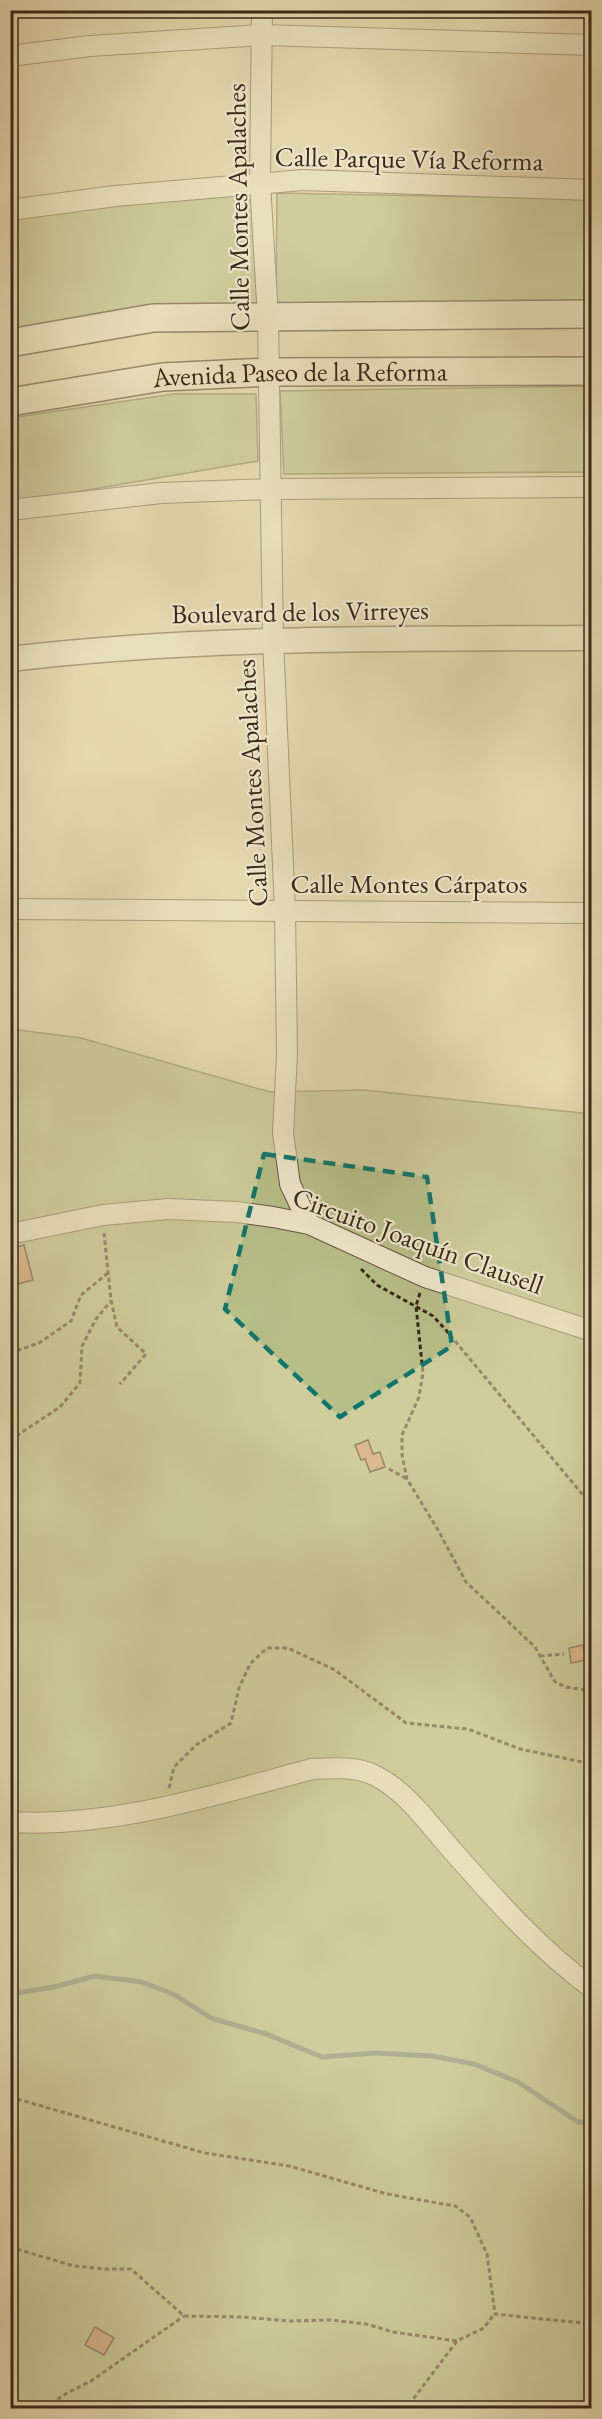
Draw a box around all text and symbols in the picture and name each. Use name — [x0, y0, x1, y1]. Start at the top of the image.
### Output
street label: Calle Montes Apalaches — [218, 83, 257, 331]
street label: Calle Parque Vía Reforma — [274, 139, 544, 178]
street label: Avenida Paseo de la Reforma — [148, 353, 448, 396]
street label: Boulevard de los Virreyes — [171, 592, 429, 631]
street label: Calle Montes Apalaches — [228, 658, 275, 908]
street label: Calle Montes Cárpatos — [290, 866, 528, 901]
street label: Circuito Joaquín Clausell — [288, 1179, 548, 1302]

